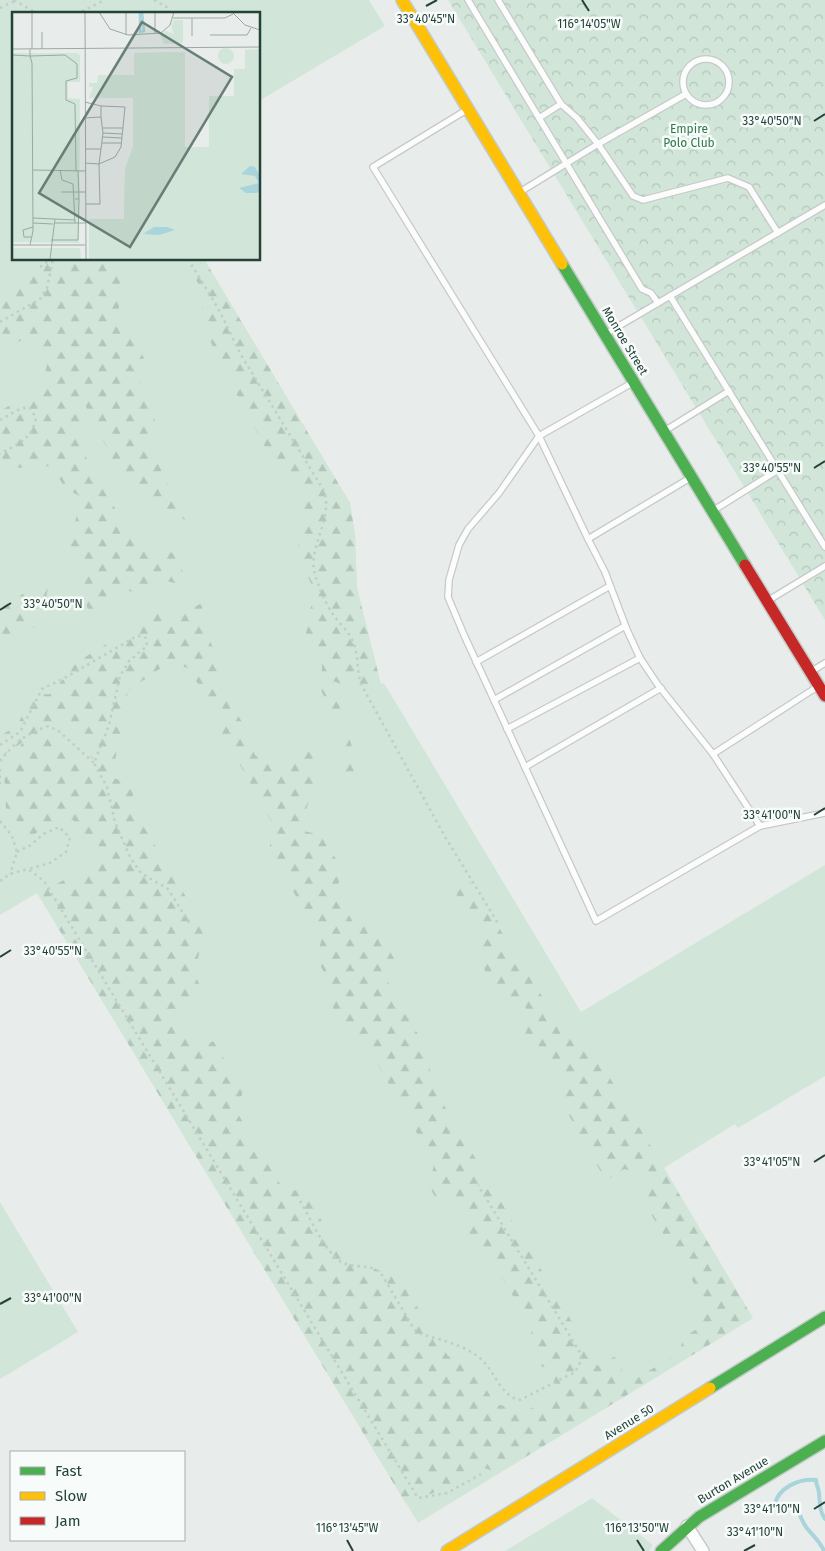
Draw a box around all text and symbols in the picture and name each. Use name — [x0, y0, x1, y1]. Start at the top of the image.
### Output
inset map — [12, 12, 260, 260]
text: 33°40'45"N — [397, 12, 455, 26]
text: 116°14'05"W — [557, 17, 621, 31]
text: 33°40'50"N — [742, 114, 802, 128]
park label: Empire Polo Club — [663, 122, 715, 150]
street label: Monroe Street — [599, 304, 651, 378]
text: 33°40'55"N — [743, 461, 801, 475]
text: 33°40'50"N — [23, 597, 83, 611]
text: 33°41'00"N — [743, 808, 801, 822]
text: 33°40'55"N — [24, 944, 82, 958]
text: 33°41'05"N — [744, 1155, 800, 1169]
text: 33°41'00"N — [24, 1291, 82, 1305]
street label: Avenue 50 — [602, 1401, 657, 1443]
legend — [10, 1451, 185, 1541]
street label: Burton Avenue — [695, 1453, 771, 1507]
text: Fast — [55, 1462, 82, 1480]
text: Slow — [55, 1487, 87, 1505]
text: 33°41'10"N — [744, 1502, 800, 1516]
text: Jam — [55, 1512, 81, 1530]
text: 116°13'45"W — [316, 1521, 378, 1535]
text: 116°13'50"W — [605, 1521, 669, 1535]
text: 33°41'10"N — [727, 1525, 783, 1539]

